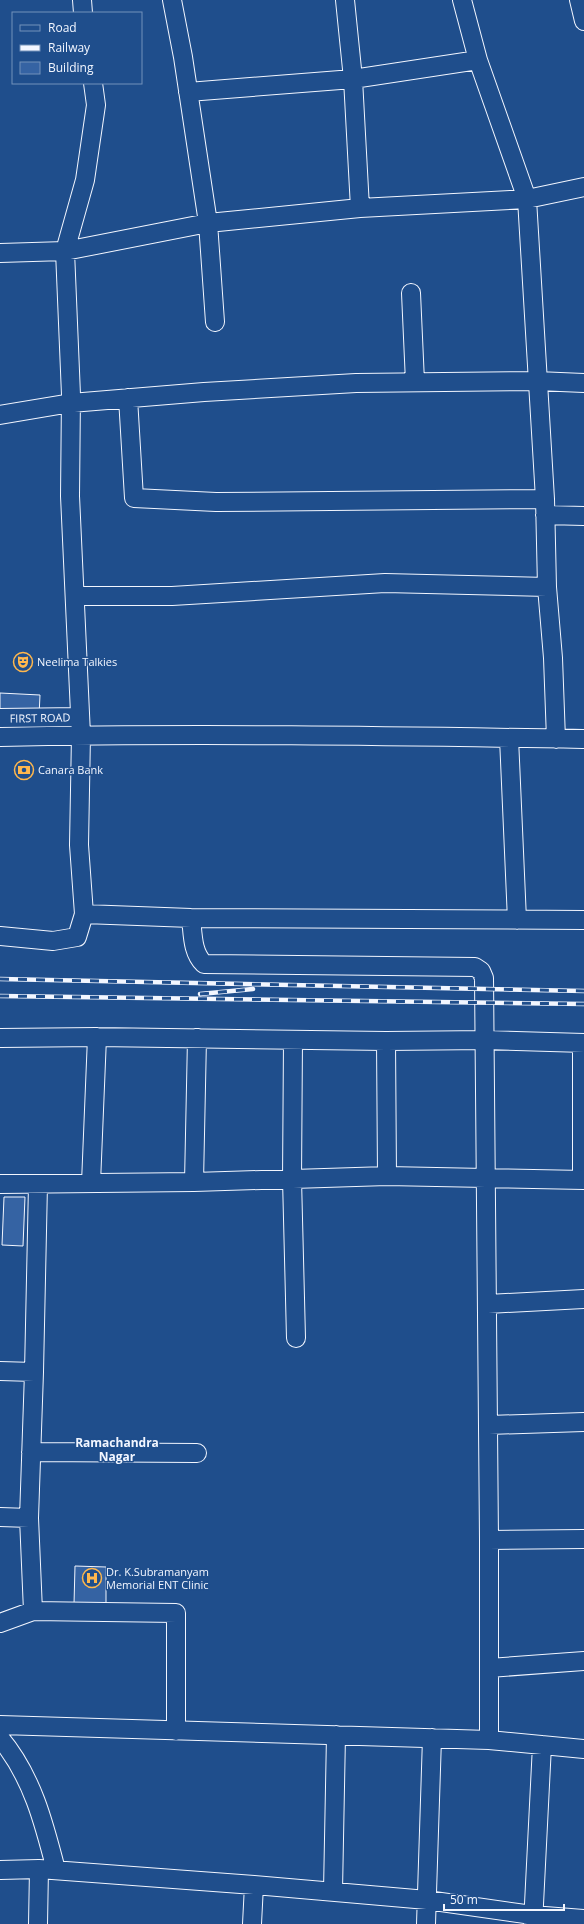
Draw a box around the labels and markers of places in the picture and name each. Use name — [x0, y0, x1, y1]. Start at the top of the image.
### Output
theatre icon: Neelima Talkies — [12, 651, 34, 673]
place label: Neelima Talkies — [37, 654, 117, 669]
bank icon: Canara Bank — [13, 759, 35, 781]
place label: Canara Bank — [38, 762, 103, 777]
place label: Dr. K.Subramanyam Memorial ENT Clinic — [106, 1564, 209, 1592]
hospital icon: Dr. K.Subramanyam Memorial ENT Clinic — [81, 1567, 103, 1589]

